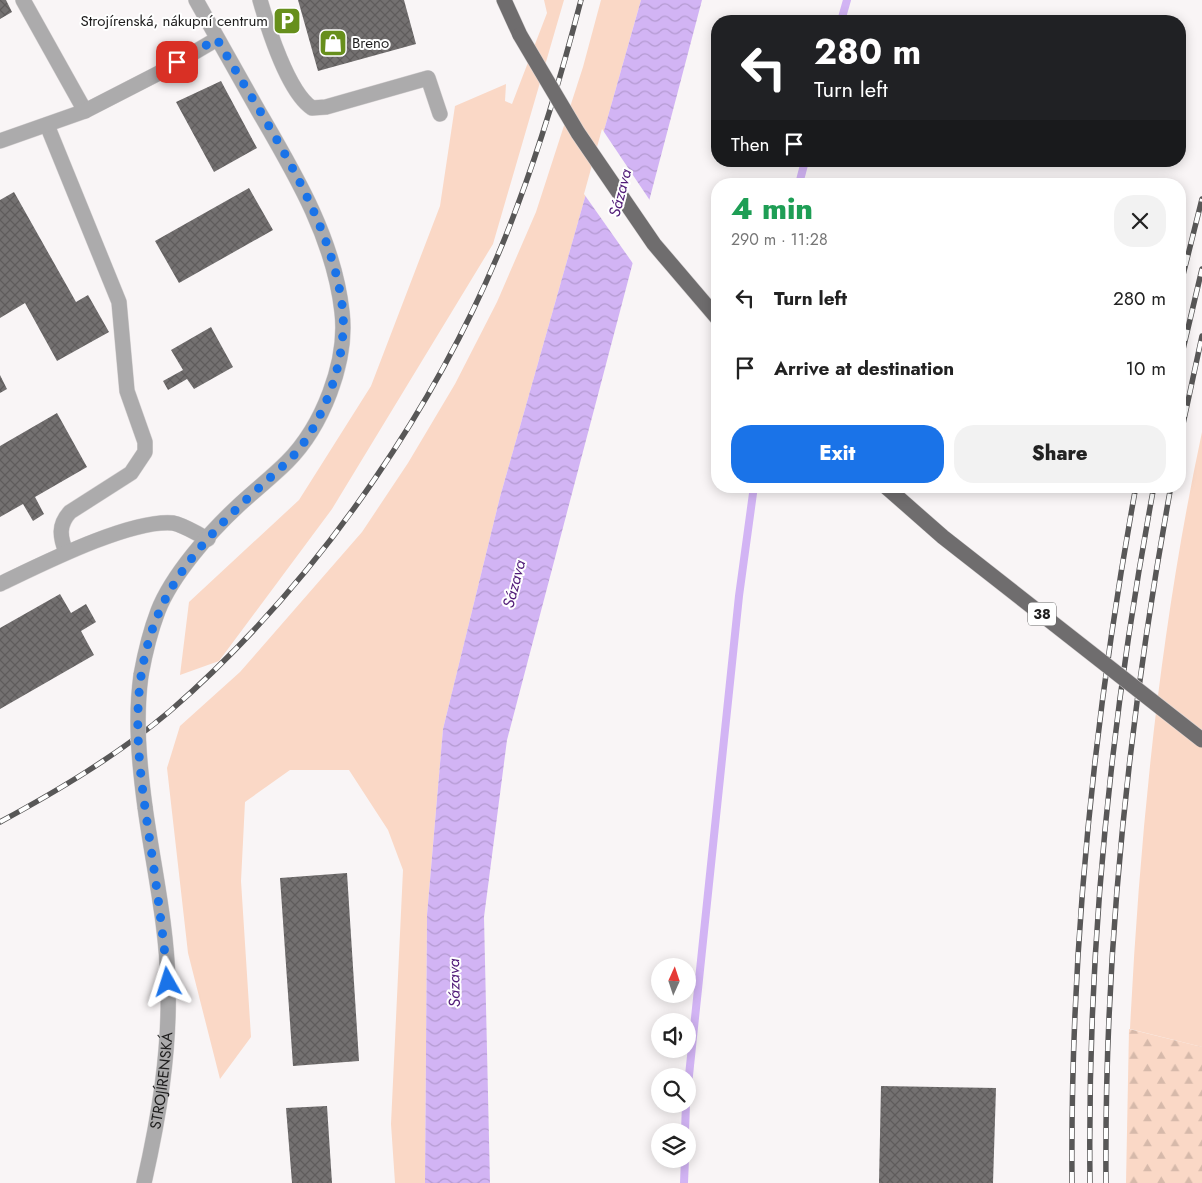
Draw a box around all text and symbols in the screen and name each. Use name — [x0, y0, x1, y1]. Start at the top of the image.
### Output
parking icon: Strojírenská, nákupní centrum — [272, 6, 302, 36]
place label: Strojírenská, nákupní centrum — [80, 10, 268, 32]
text: 280 m — [814, 27, 921, 77]
shop icon: Breno — [318, 28, 348, 58]
place label: Breno — [352, 32, 389, 54]
icon: left — [731, 35, 796, 100]
pin — [156, 41, 198, 83]
icon: arrive — [163, 48, 191, 76]
text: Turn left — [814, 73, 888, 105]
icon: arrive — [780, 130, 808, 158]
text: Then — [731, 131, 770, 158]
water label: Sázava — [603, 166, 637, 220]
text: 4 min — [731, 187, 813, 230]
button: close — [1114, 195, 1166, 247]
text: 290 m · 11:28 — [731, 228, 828, 251]
icon: left — [731, 284, 759, 312]
text: Turn left — [774, 285, 847, 312]
text: 280 m — [1113, 285, 1166, 312]
icon: arrive — [731, 354, 759, 382]
text: Arrive at destination — [774, 355, 954, 382]
text: 10 m — [1126, 355, 1166, 382]
button: Exit — [731, 425, 944, 483]
button: Share — [954, 425, 1166, 483]
water label: Sázava — [497, 557, 531, 611]
road number: 38 — [1028, 602, 1056, 626]
position arrow — [141, 955, 193, 1007]
water label: Sázava — [442, 958, 466, 1008]
north arrow — [651, 958, 696, 1002]
map controls — [651, 958, 696, 1168]
button: sound — [651, 1013, 696, 1058]
street label: STROJÍRENSKÁ — [144, 1031, 178, 1131]
button: search — [651, 1068, 696, 1113]
button: layers — [651, 1123, 696, 1168]

